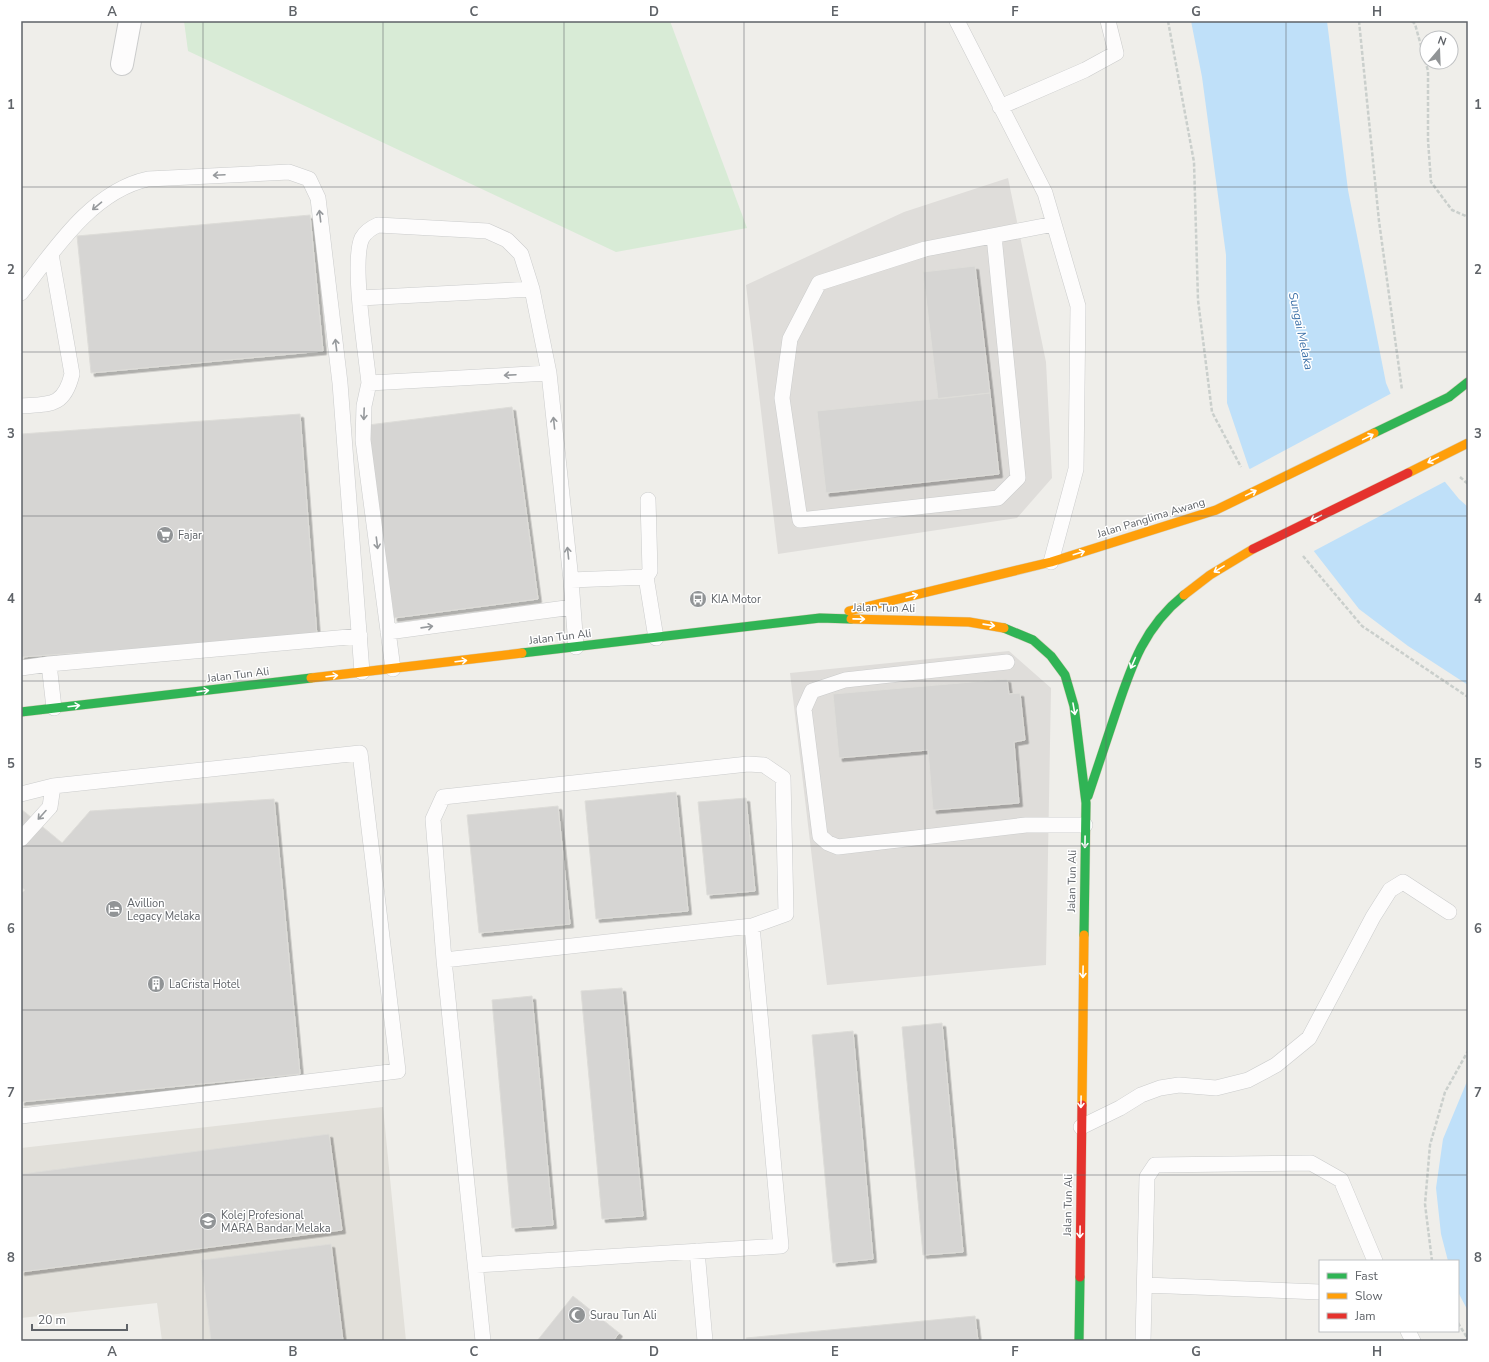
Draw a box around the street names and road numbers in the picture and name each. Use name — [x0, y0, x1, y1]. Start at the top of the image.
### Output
street label: Jalan Panglima Awang — [1094, 494, 1207, 542]
street label: Jalan Tun Ali — [852, 600, 915, 616]
street label: Jalan Tun Ali — [527, 626, 592, 648]
street label: Jalan Tun Ali — [205, 664, 270, 686]
street label: Jalan Tun Ali — [1064, 850, 1080, 913]
street label: Jalan Tun Ali — [1060, 1174, 1076, 1237]

